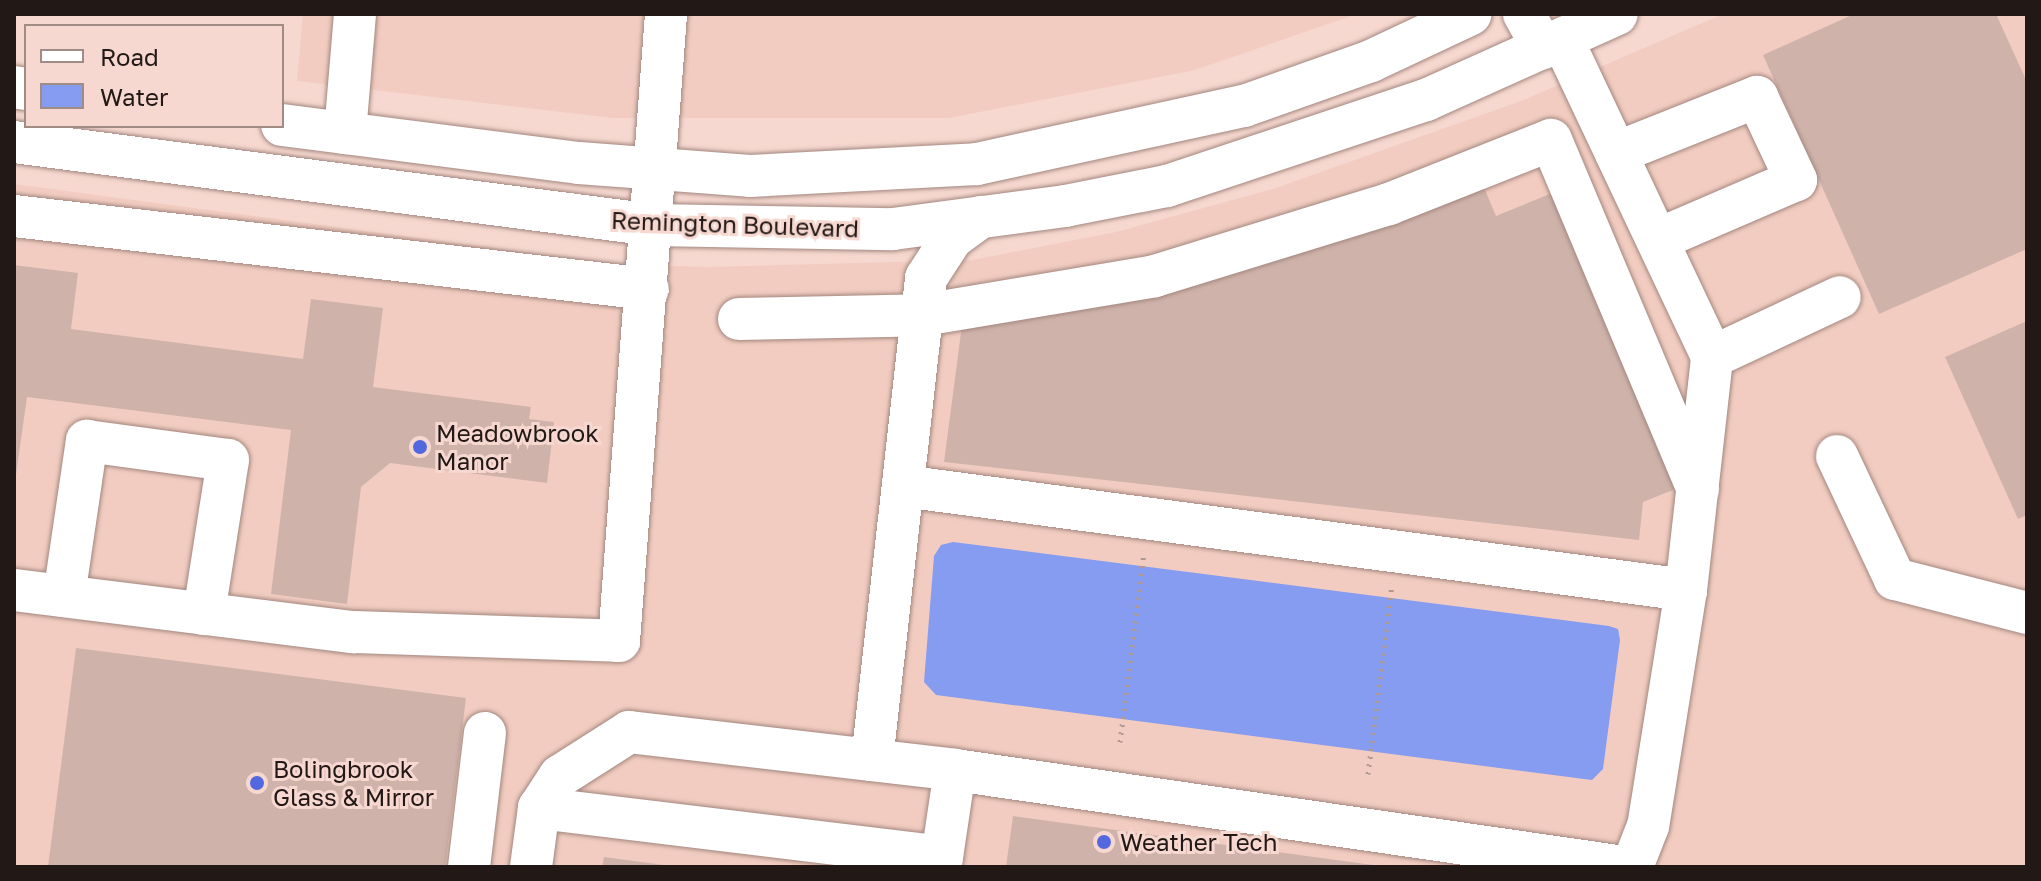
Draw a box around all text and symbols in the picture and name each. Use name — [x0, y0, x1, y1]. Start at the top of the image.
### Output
legend — [24, 24, 284, 128]
text: Road — [100, 42, 159, 71]
text: Water — [100, 82, 168, 111]
street label: Remington Boulevard — [611, 205, 859, 243]
place label: Meadowbrook Manor — [436, 419, 599, 475]
marker: Meadowbrook Manor — [411, 438, 429, 456]
place label: Bolingbrook Glass & Mirror — [273, 755, 434, 811]
marker: Bolingbrook Glass & Mirror — [248, 774, 266, 792]
place label: Weather Tech — [1120, 828, 1277, 856]
marker: Weather Tech — [1095, 833, 1113, 851]

